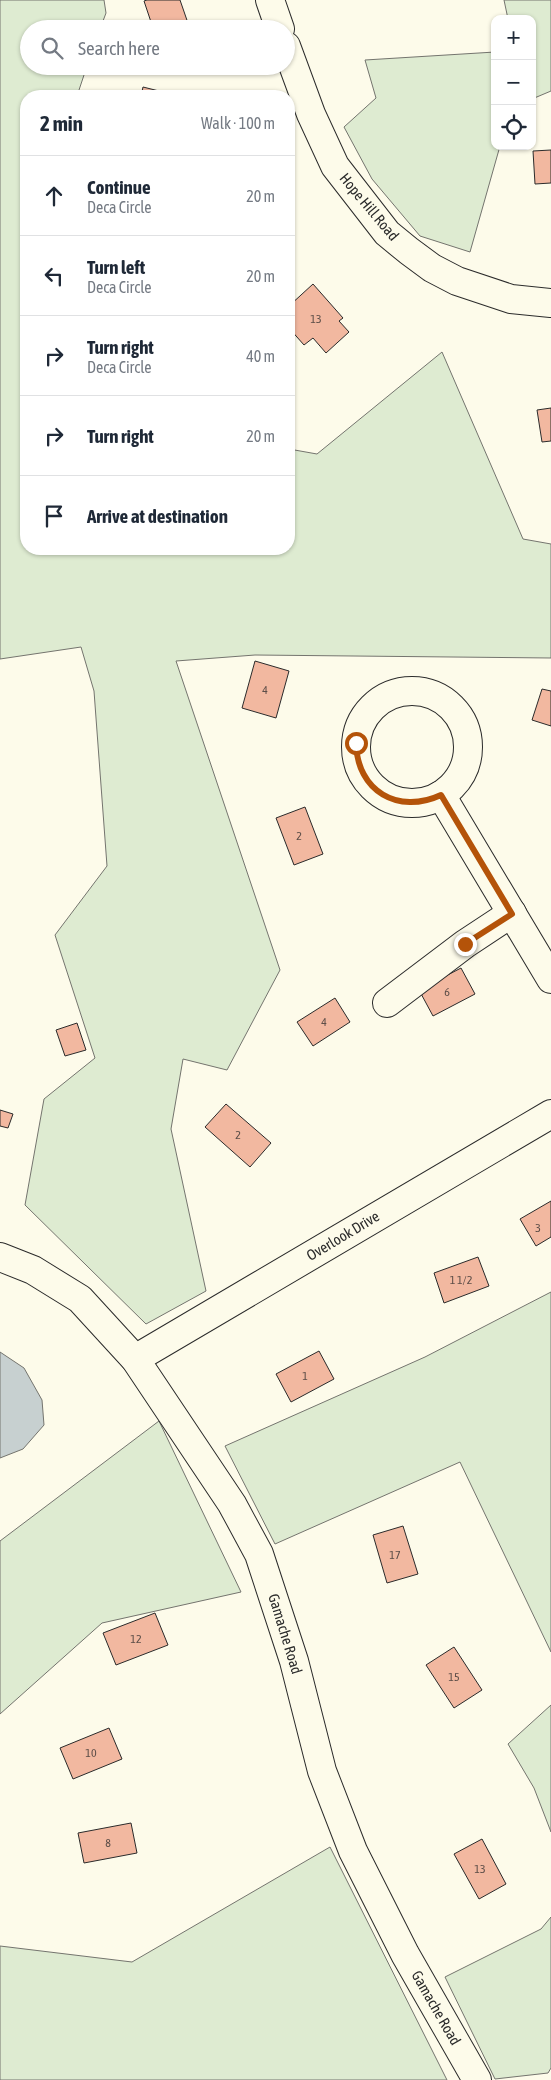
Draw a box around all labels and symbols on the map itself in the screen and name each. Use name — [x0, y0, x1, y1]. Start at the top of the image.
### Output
street label: Hope Hill Road — [336, 170, 402, 244]
house number: 13 — [310, 312, 322, 326]
house number: 4 — [262, 683, 268, 697]
route start — [345, 732, 368, 755]
house number: 2 — [296, 829, 302, 843]
route end — [454, 933, 477, 956]
house number: 6 — [444, 985, 450, 999]
house number: 4 — [321, 1015, 327, 1029]
house number: 2 — [235, 1128, 241, 1142]
street label: Overlook Drive — [303, 1207, 382, 1264]
house number: 3 — [535, 1221, 541, 1235]
house number: 1 1/2 — [450, 1273, 472, 1287]
house number: 1 — [302, 1369, 308, 1383]
house number: 17 — [389, 1548, 401, 1562]
street label: Gamache Road — [265, 1592, 306, 1676]
house number: 12 — [130, 1632, 142, 1646]
house number: 15 — [448, 1670, 460, 1684]
house number: 10 — [85, 1746, 97, 1760]
house number: 8 — [105, 1836, 111, 1850]
house number: 13 — [474, 1862, 486, 1876]
street label: Gamache Road — [408, 1968, 465, 2048]

